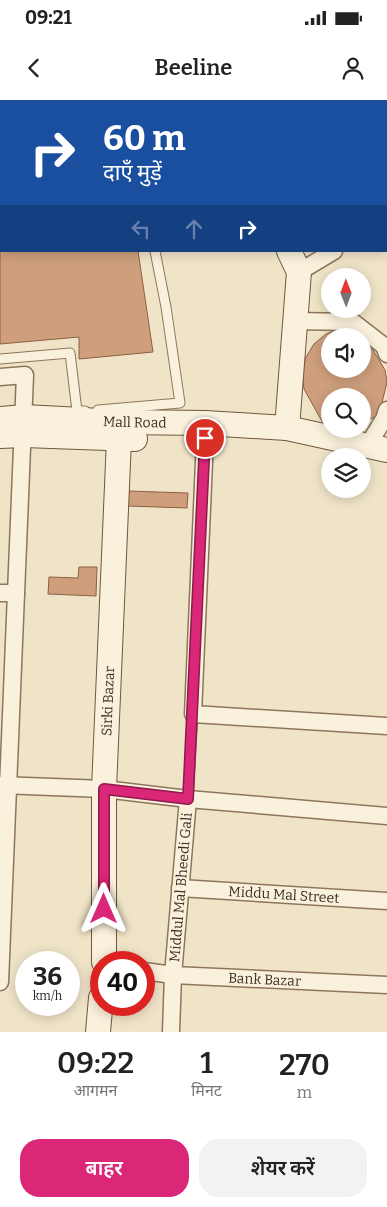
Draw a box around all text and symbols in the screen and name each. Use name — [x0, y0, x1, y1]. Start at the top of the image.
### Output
text: 09:21 — [25, 6, 72, 29]
icon: back — [20, 54, 48, 82]
text: Beeline — [155, 54, 232, 81]
icon: person — [339, 54, 367, 82]
text: 60 m — [103, 117, 186, 159]
icon: right — [20, 120, 85, 185]
text: दाएँ मुड़ें — [103, 159, 162, 186]
icon: left — [127, 215, 155, 243]
icon: ahead — [180, 215, 208, 243]
icon: right — [233, 215, 261, 243]
north arrow — [321, 268, 371, 318]
map controls — [321, 268, 371, 498]
button: sound — [321, 328, 371, 378]
button: search — [321, 388, 371, 438]
street label: Mall Road — [102, 413, 167, 432]
pin — [184, 417, 226, 459]
icon: arrive — [191, 424, 219, 452]
button: layers — [321, 448, 371, 498]
street label: Sirki Bazar — [98, 666, 118, 736]
street label: Middul Mal Bheedi Gali — [166, 812, 196, 963]
position arrow — [77, 882, 129, 934]
street label: Middu Mal Street — [228, 883, 340, 907]
speed limit sign: 40 — [90, 951, 155, 1016]
text: 36 — [33, 962, 62, 992]
street label: Bank Bazar — [228, 970, 301, 990]
text: km/h — [33, 989, 62, 1003]
text: 09:22 — [57, 1045, 134, 1081]
text: 1 — [200, 1045, 213, 1081]
text: 270 — [279, 1047, 330, 1083]
text: आगमन — [74, 1081, 118, 1100]
text: मिनट — [191, 1081, 222, 1100]
text: m — [297, 1083, 312, 1102]
button: बाहर — [20, 1139, 189, 1197]
button: शेयर करें — [199, 1139, 367, 1197]

